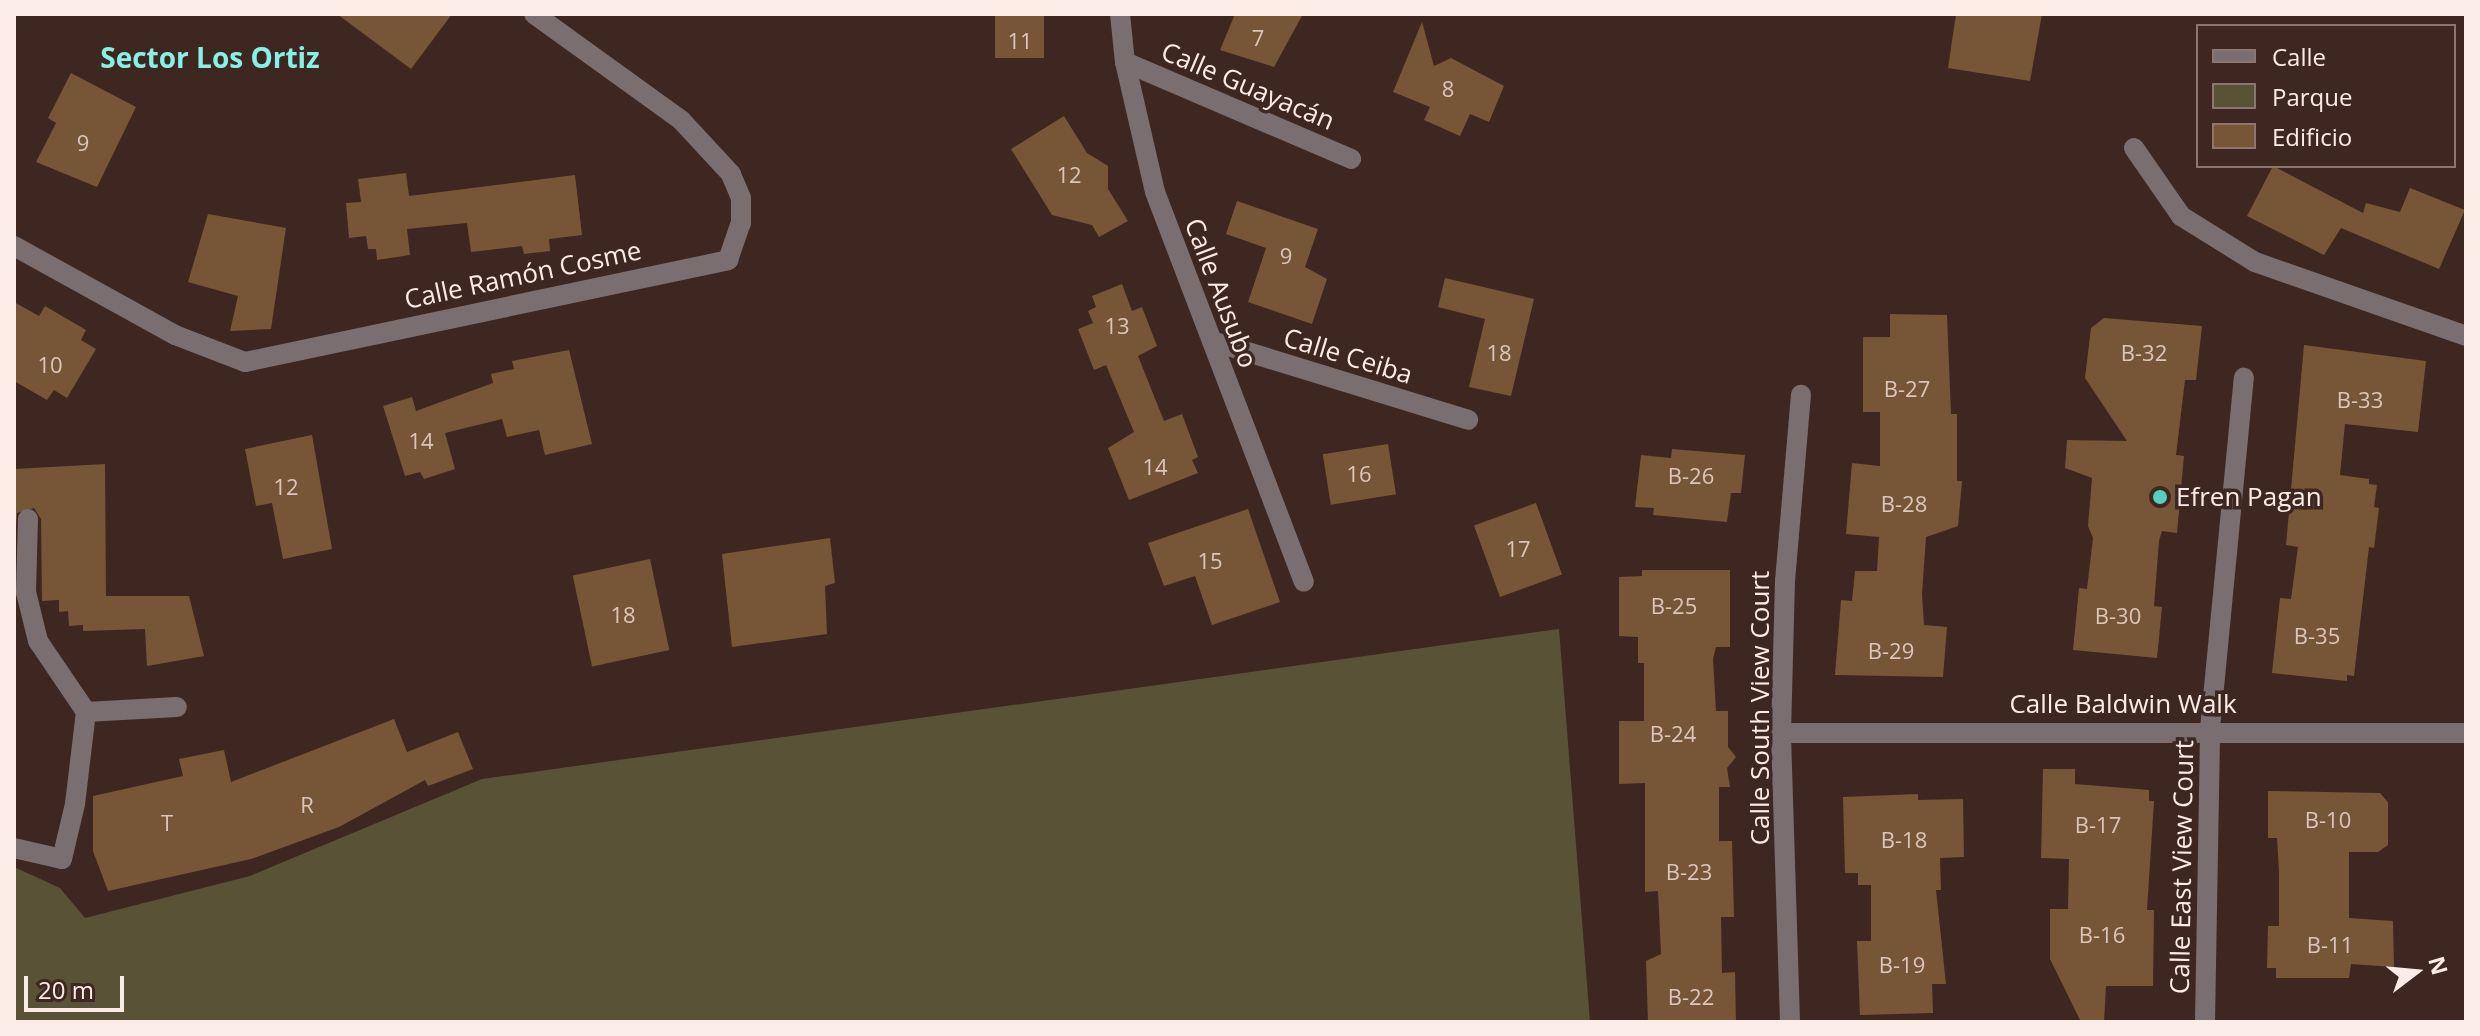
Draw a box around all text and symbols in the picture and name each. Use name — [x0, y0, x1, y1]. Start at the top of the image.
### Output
legend — [2196, 24, 2456, 168]
house number: 7 — [1252, 25, 1264, 51]
house number: 11 — [1007, 28, 1033, 54]
street label: Calle Guayacán — [1157, 36, 1339, 136]
district label: Sector Los Ortiz — [100, 40, 320, 74]
text: Calle — [2272, 40, 2326, 73]
house number: 8 — [1442, 76, 1454, 102]
text: Parque — [2272, 80, 2352, 113]
text: Edificio — [2272, 120, 2352, 153]
house number: 9 — [77, 130, 89, 156]
house number: 12 — [1056, 162, 1082, 188]
street label: Calle Ausubo — [1178, 214, 1264, 372]
street label: Calle Ramón Cosme — [402, 235, 644, 315]
house number: 9 — [1280, 243, 1292, 269]
house number: 13 — [1104, 313, 1130, 339]
street label: Calle Ceiba — [1280, 322, 1416, 390]
house number: 18 — [1486, 340, 1512, 366]
house number: B-32 — [2121, 340, 2167, 366]
house number: 10 — [37, 352, 63, 378]
house number: B-27 — [1884, 376, 1930, 402]
house number: B-33 — [2337, 387, 2383, 413]
house number: 14 — [408, 428, 434, 454]
house number: 14 — [1142, 454, 1168, 480]
house number: 16 — [1346, 461, 1372, 487]
house number: B-26 — [1668, 463, 1714, 489]
house number: 12 — [273, 474, 299, 500]
place label: Efren Pagan — [2176, 481, 2322, 513]
marker: Efren Pagan — [2151, 488, 2169, 506]
house number: B-28 — [1881, 491, 1927, 517]
house number: 17 — [1505, 536, 1531, 562]
house number: 15 — [1197, 548, 1223, 574]
street label: Calle South View Court — [1744, 571, 1776, 845]
house number: B-25 — [1651, 593, 1697, 619]
house number: 18 — [610, 602, 636, 628]
house number: B-30 — [2095, 603, 2141, 629]
house number: B-35 — [2294, 623, 2340, 649]
house number: B-29 — [1868, 638, 1914, 664]
street label: Calle Baldwin Walk — [2009, 688, 2237, 720]
house number: B-24 — [1650, 721, 1696, 747]
street label: Calle East View Court — [2164, 740, 2200, 994]
house number: R — [300, 792, 314, 818]
house number: B-10 — [2305, 807, 2351, 833]
house number: T — [161, 810, 173, 836]
house number: B-17 — [2075, 812, 2121, 838]
house number: B-18 — [1881, 827, 1927, 853]
house number: B-23 — [1666, 859, 1712, 885]
house number: B-16 — [2079, 922, 2125, 948]
house number: B-11 — [2307, 932, 2353, 958]
north arrow — [2376, 932, 2456, 1012]
house number: B-19 — [1879, 952, 1925, 978]
text: N — [2422, 953, 2456, 978]
scale bar — [28, 960, 128, 1010]
text: 20 m — [38, 973, 94, 1006]
house number: B-22 — [1668, 984, 1714, 1010]

